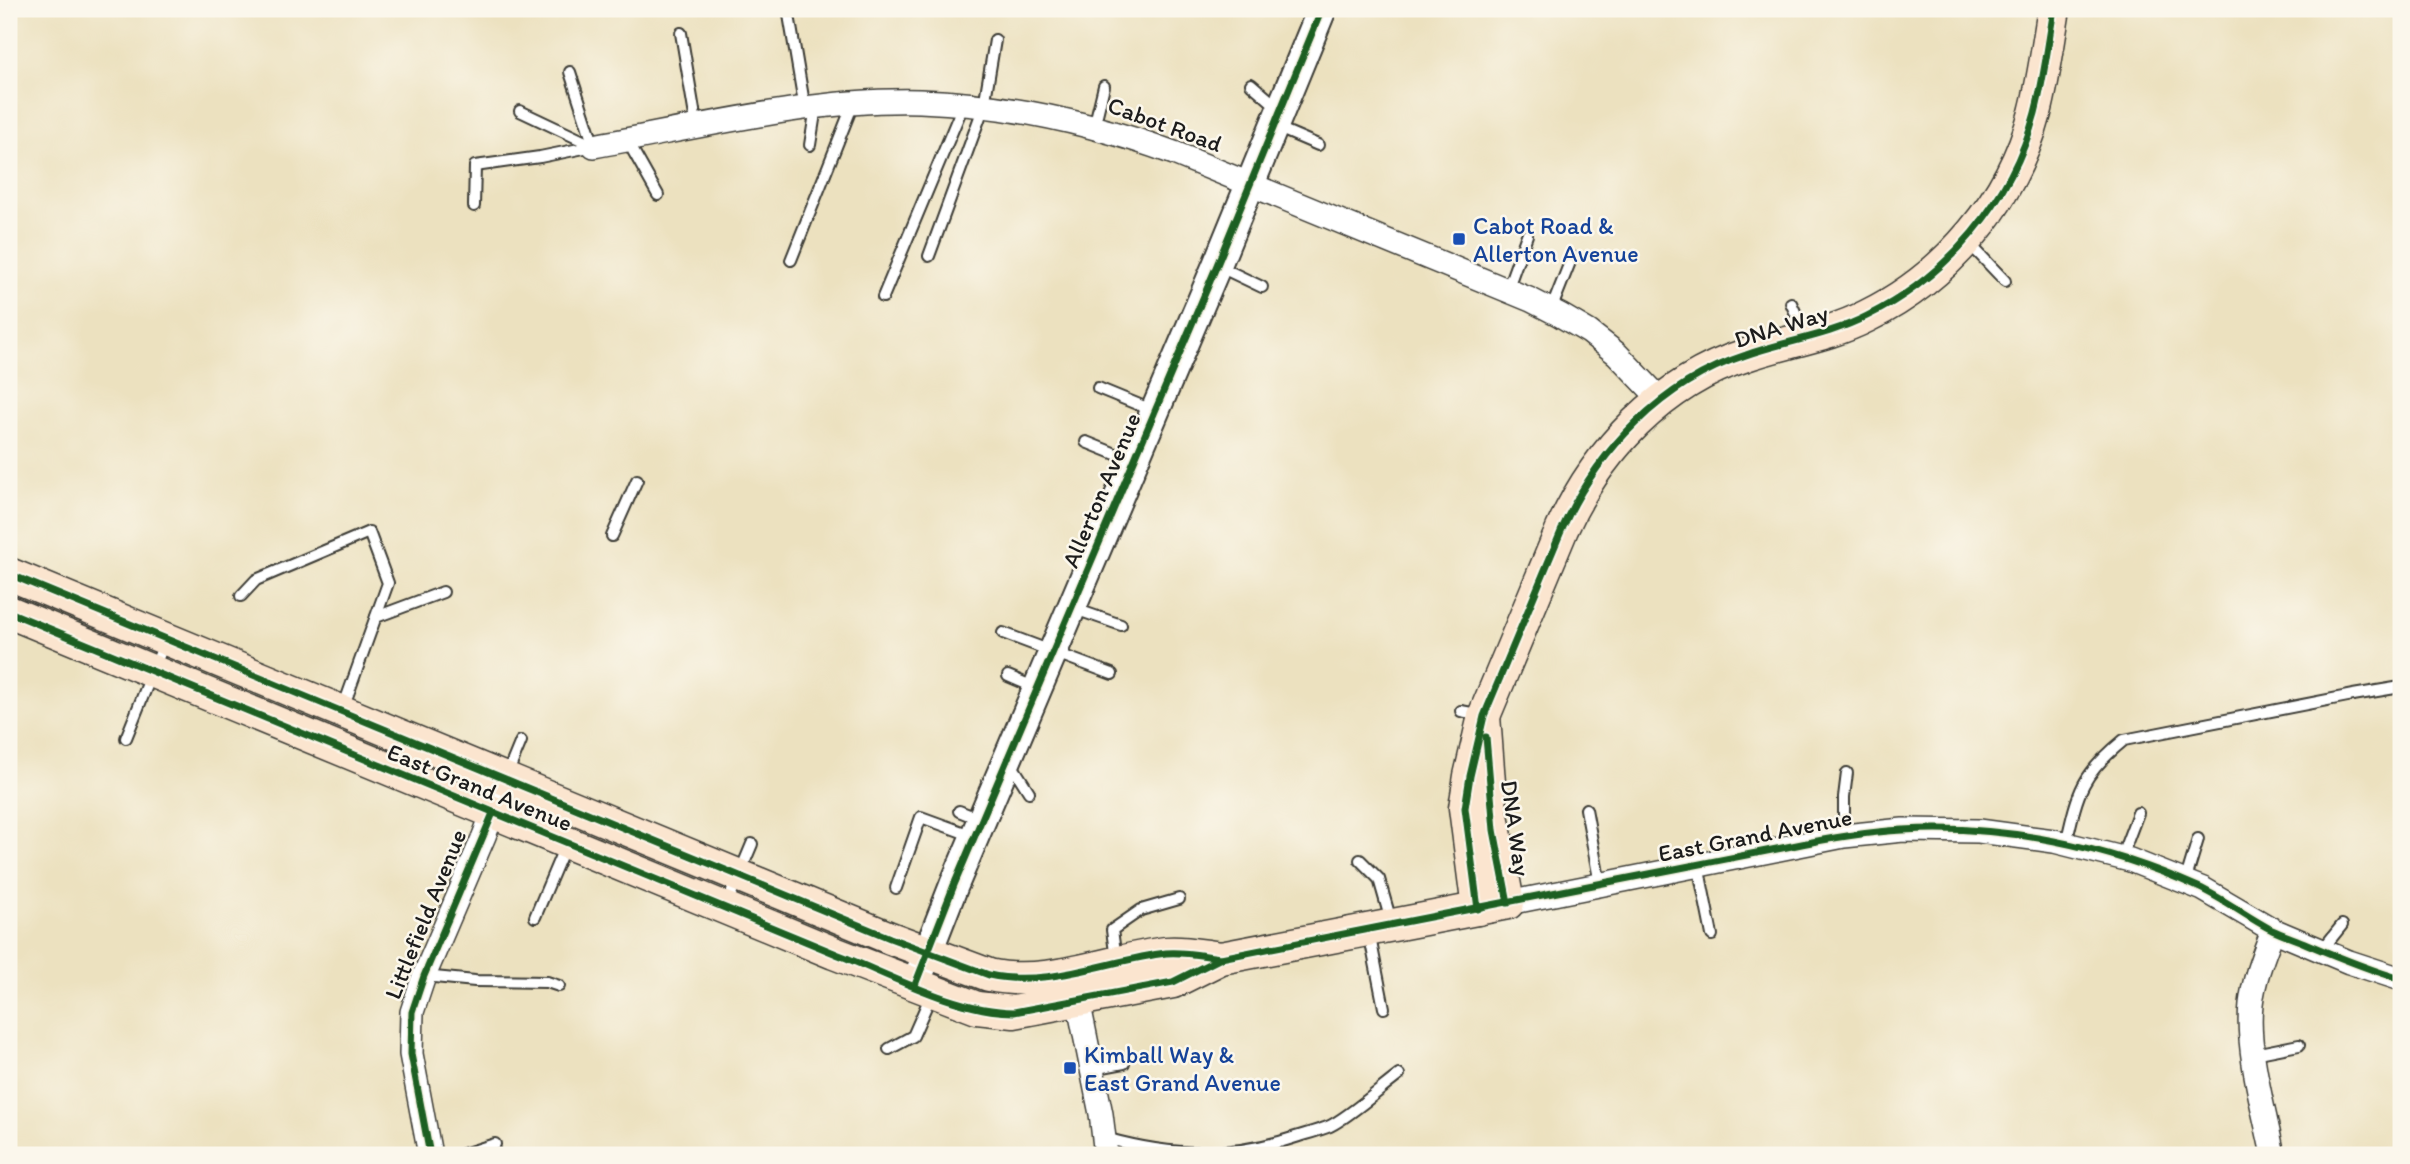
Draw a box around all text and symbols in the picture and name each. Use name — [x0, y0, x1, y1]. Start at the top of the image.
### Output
street label: Cabot Road — [1104, 90, 1226, 158]
place label: Cabot Road & Allerton Avenue — [1473, 211, 1639, 268]
marker: Cabot Road & Allerton Avenue — [1451, 231, 1467, 247]
street label: DNA Way — [1730, 298, 1832, 354]
street label: Allerton Avenue — [1055, 408, 1147, 572]
street label: East Grand Avenue — [383, 737, 577, 837]
street label: DNA Way — [1495, 778, 1537, 878]
street label: East Grand Avenue — [1656, 802, 1854, 868]
street label: Littlefield Avenue — [378, 825, 472, 1003]
place label: Kimball Way & East Grand Avenue — [1084, 1040, 1281, 1097]
marker: Kimball Way & East Grand Avenue — [1062, 1060, 1078, 1076]

